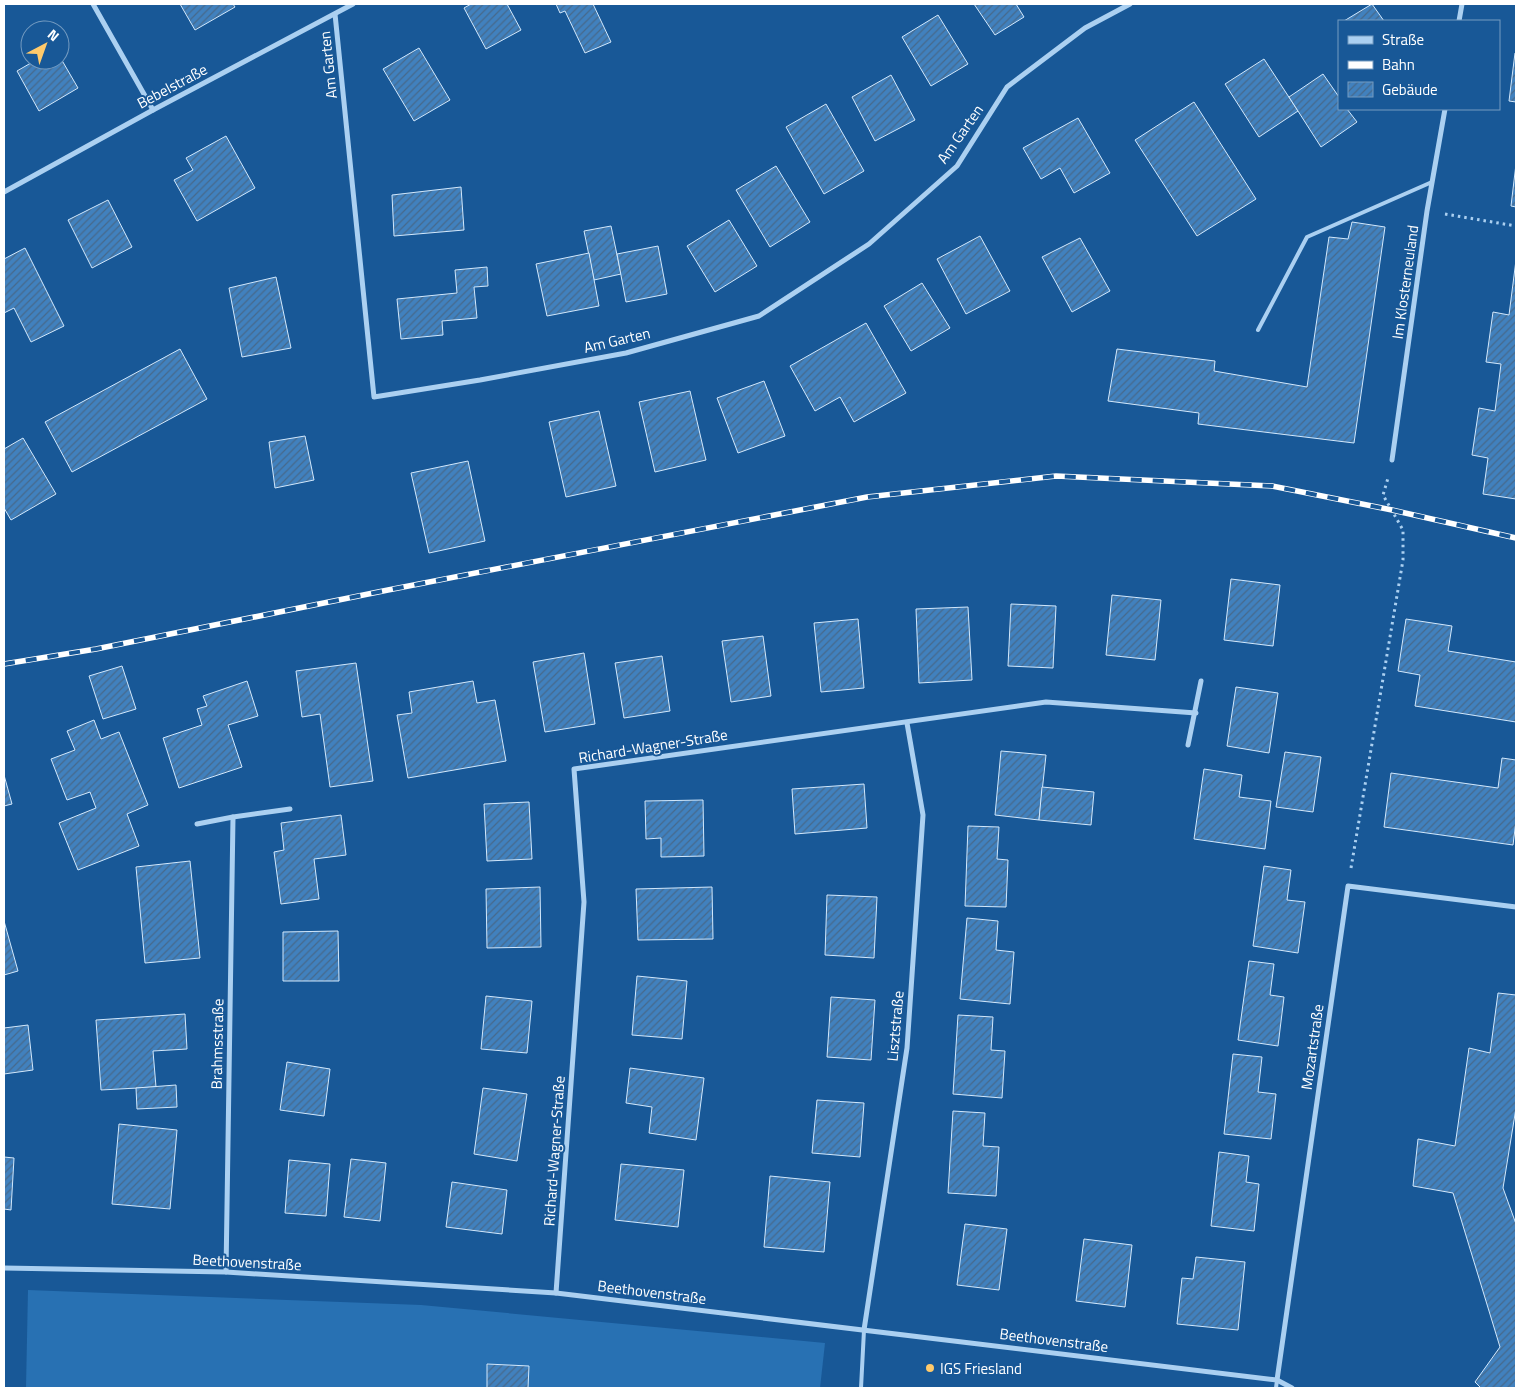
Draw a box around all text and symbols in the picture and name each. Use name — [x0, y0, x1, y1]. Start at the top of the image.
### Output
north arrow — [20, 20, 70, 70]
legend — [1338, 20, 1500, 110]
text: N — [43, 24, 64, 46]
text: Straße — [1382, 28, 1424, 51]
street label: Am Garten — [313, 30, 343, 100]
text: Bahn — [1382, 53, 1415, 76]
street label: Bebelstraße — [133, 58, 211, 114]
text: Gebäude — [1382, 78, 1438, 101]
street label: Am Garten — [931, 100, 989, 168]
street label: Im Klosterneuland — [1386, 223, 1424, 341]
street label: Am Garten — [581, 321, 653, 359]
street label: Richard-Wagner-Straße — [577, 723, 729, 769]
street label: Lisztstraße — [880, 990, 910, 1062]
street label: Brahmsstraße — [205, 998, 229, 1090]
street label: Mozartstraße — [1295, 1003, 1329, 1091]
street label: Richard-Wagner-Straße — [537, 1075, 571, 1227]
street label: Beethovenstraße — [192, 1248, 302, 1276]
street label: Beethovenstraße — [596, 1274, 708, 1310]
street label: Beethovenstraße — [998, 1322, 1110, 1358]
place label: IGS Friesland — [940, 1357, 1022, 1380]
marker: IGS Friesland — [924, 1362, 936, 1374]

